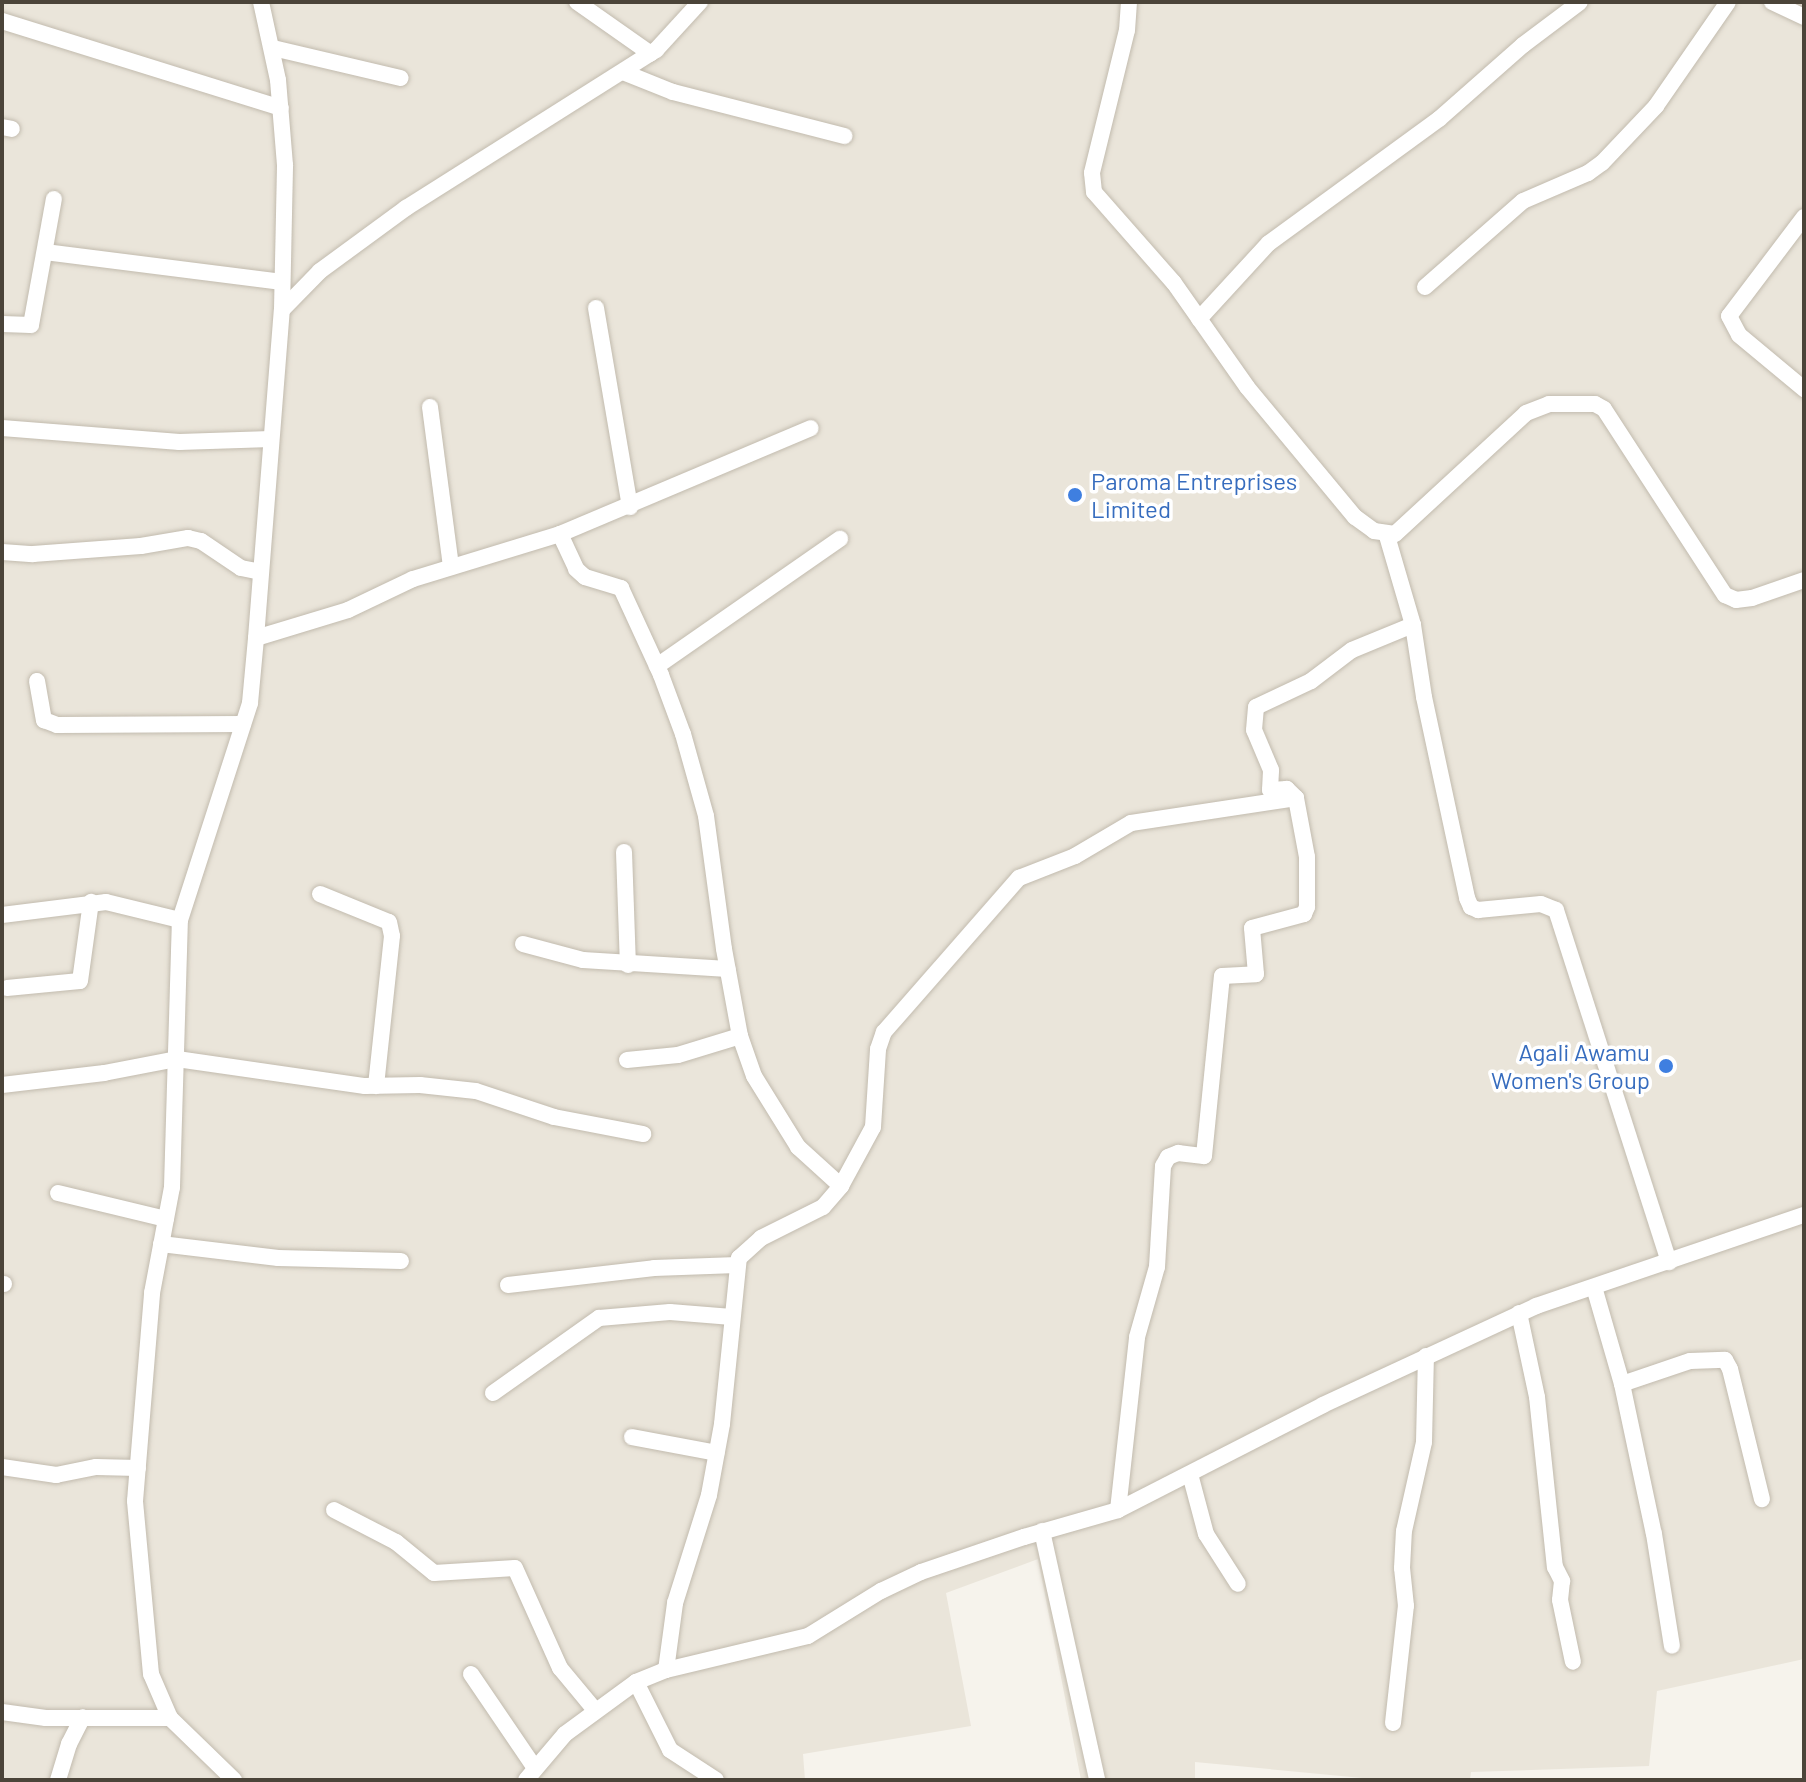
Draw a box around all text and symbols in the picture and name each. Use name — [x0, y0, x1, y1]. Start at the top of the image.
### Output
place label: Paroma Entreprises Limited — [1091, 467, 1297, 523]
marker: Paroma Entreprises Limited — [1066, 486, 1084, 504]
place label: Agali Awamu Women's Group — [1491, 1038, 1650, 1094]
marker: Agali Awamu Women's Group — [1657, 1057, 1675, 1075]

